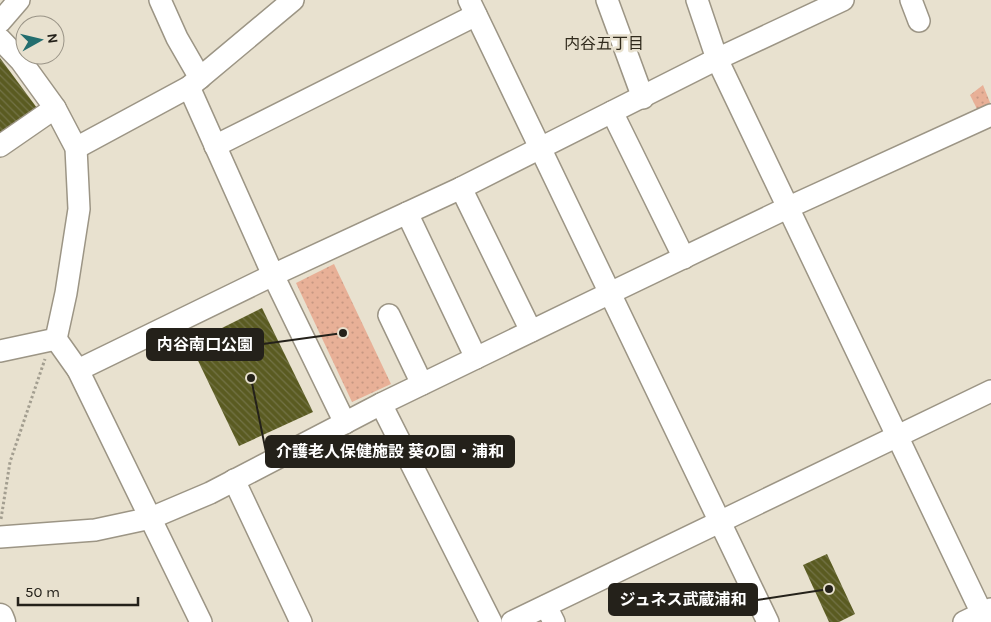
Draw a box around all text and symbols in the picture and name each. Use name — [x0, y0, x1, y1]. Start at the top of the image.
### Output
north arrow — [15, 15, 65, 65]
text: N — [43, 32, 61, 44]
district label: 内谷五丁目 — [564, 34, 644, 53]
callout: 内谷南口公園 — [147, 329, 263, 360]
text: 内谷南口公園 — [157, 335, 253, 354]
callout: 介護老人保健施設 葵の園・浦和 — [266, 436, 514, 467]
text: 介護老人保健施設 葵の園・浦和 — [276, 442, 504, 461]
scale bar — [18, 574, 138, 606]
text: 50 m — [25, 583, 60, 601]
callout: ジュネス武蔵浦和 — [609, 584, 757, 615]
text: ジュネス武蔵浦和 — [620, 590, 746, 609]

